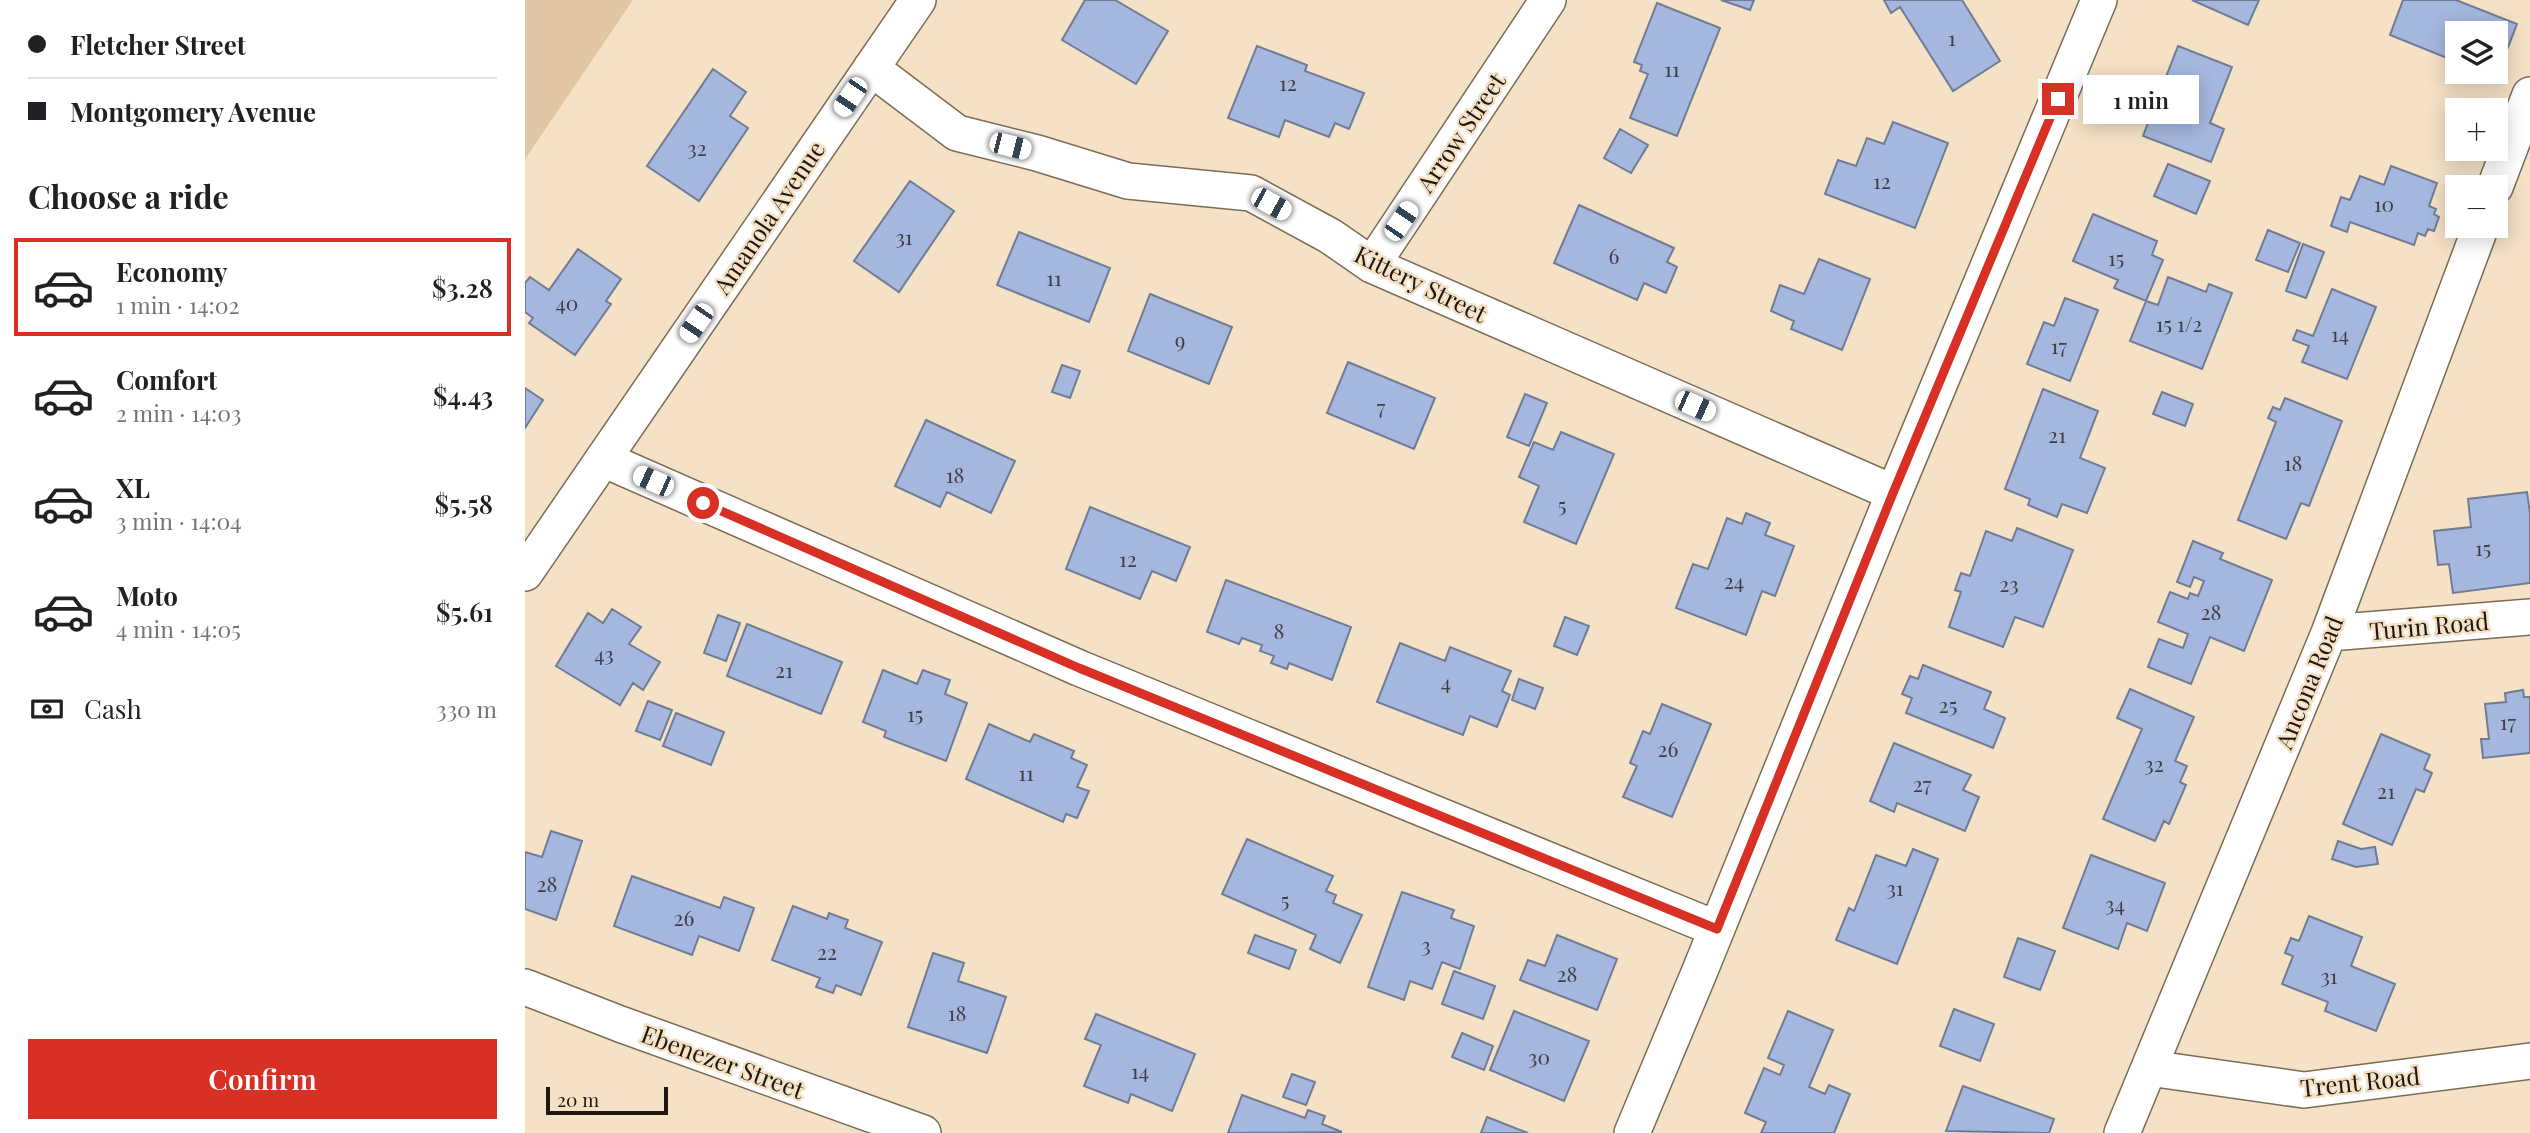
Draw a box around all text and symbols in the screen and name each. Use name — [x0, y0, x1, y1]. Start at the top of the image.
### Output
map controls — [2445, 21, 2508, 238]
button: layers — [2445, 21, 2508, 84]
house number: 1 — [1948, 23, 1956, 51]
text: Fletcher Street — [70, 27, 246, 62]
house number: 11 — [1664, 54, 1680, 82]
street label: Arrow Street — [1408, 66, 1512, 199]
house number: 12 — [1279, 68, 1297, 96]
car — [830, 74, 871, 120]
callout: 1 min — [2083, 74, 2198, 124]
route end — [2042, 83, 2074, 115]
text: 1 min — [2113, 84, 2169, 115]
text: Montgomery Avenue — [70, 94, 316, 129]
button: + — [2445, 98, 2508, 161]
car — [988, 131, 1033, 161]
house number: 32 — [687, 133, 707, 161]
street label: Amanola Avenue — [704, 134, 831, 301]
house number: 12 — [1873, 166, 1891, 194]
text: Choose a ride — [28, 174, 229, 217]
button: − — [2445, 175, 2508, 238]
car — [1248, 185, 1295, 223]
house number: 10 — [2374, 189, 2394, 217]
car — [1381, 198, 1422, 244]
house number: 31 — [895, 222, 913, 250]
street label: Kittery Street — [1349, 237, 1493, 329]
house number: 6 — [1609, 241, 1620, 269]
house number: 15 — [2108, 243, 2124, 271]
text: Economy — [116, 254, 227, 289]
icon: car — [32, 256, 95, 319]
house number: 11 — [1046, 263, 1062, 291]
text: $3.28 — [432, 270, 493, 305]
house number: 40 — [556, 288, 578, 316]
text: 1 min · 14:02 — [116, 289, 239, 320]
car — [676, 300, 717, 346]
house number: 15 1/2 — [2156, 309, 2202, 337]
house number: 14 — [2331, 319, 2349, 347]
house number: 9 — [1175, 325, 1185, 353]
house number: 17 — [2051, 331, 2068, 359]
text: Comfort — [116, 362, 217, 397]
icon: car — [32, 364, 95, 427]
text: $4.43 — [433, 378, 493, 413]
car — [1672, 388, 1719, 424]
house number: 7 — [1377, 392, 1386, 420]
text: 2 min · 14:03 — [116, 397, 241, 428]
house number: 21 — [2048, 420, 2066, 448]
house number: 18 — [2284, 448, 2302, 476]
house number: 18 — [946, 460, 964, 488]
car — [630, 463, 677, 499]
text: XL — [116, 470, 150, 505]
icon: car — [32, 472, 95, 535]
text: $5.58 — [435, 486, 493, 521]
route start — [687, 487, 719, 519]
house number: 5 — [1558, 490, 1566, 518]
text: 3 min · 14:04 — [116, 505, 242, 536]
house number: 15 — [2475, 533, 2491, 561]
house number: 12 — [1119, 544, 1137, 572]
house number: 24 — [1724, 566, 1744, 594]
house number: 23 — [1999, 569, 2019, 597]
text: Moto — [116, 578, 178, 613]
icon: car — [32, 580, 95, 643]
text: $5.61 — [436, 594, 493, 629]
house number: 28 — [2201, 597, 2221, 625]
street label: Turin Road — [2368, 604, 2490, 646]
street label: Ancona Road — [2266, 611, 2349, 754]
text: 4 min · 14:05 — [116, 613, 241, 644]
house number: 8 — [1274, 616, 1284, 644]
house number: 43 — [594, 639, 614, 667]
house number: 21 — [775, 655, 793, 683]
house number: 4 — [1441, 667, 1451, 695]
icon: cash — [28, 690, 66, 728]
house number: 25 — [1939, 690, 1957, 718]
text: Cash — [84, 691, 142, 726]
text: 330 m — [436, 693, 497, 724]
house number: 15 — [907, 699, 923, 727]
house number: 17 — [2500, 707, 2517, 735]
house number: 26 — [1658, 734, 1679, 762]
house number: 32 — [2144, 749, 2164, 777]
house number: 11 — [1018, 758, 1034, 786]
house number: 27 — [1913, 769, 1932, 797]
house number: 21 — [2377, 776, 2395, 804]
house number: 28 — [537, 869, 557, 897]
house number: 31 — [1886, 873, 1904, 901]
house number: 5 — [1281, 885, 1289, 913]
house number: 34 — [2105, 889, 2125, 917]
house number: 26 — [674, 903, 695, 931]
house number: 3 — [1421, 930, 1431, 958]
house number: 22 — [817, 937, 837, 965]
house number: 28 — [1557, 959, 1577, 987]
house number: 31 — [2320, 961, 2338, 989]
house number: 18 — [948, 998, 966, 1026]
street label: Ebenezer Street — [637, 1017, 809, 1105]
button: Confirm — [28, 1039, 497, 1119]
house number: 30 — [1528, 1042, 1550, 1070]
house number: 14 — [1131, 1056, 1149, 1084]
street label: Trent Road — [2299, 1059, 2422, 1103]
scale bar — [546, 1084, 669, 1116]
text: 20 m — [557, 1086, 599, 1112]

